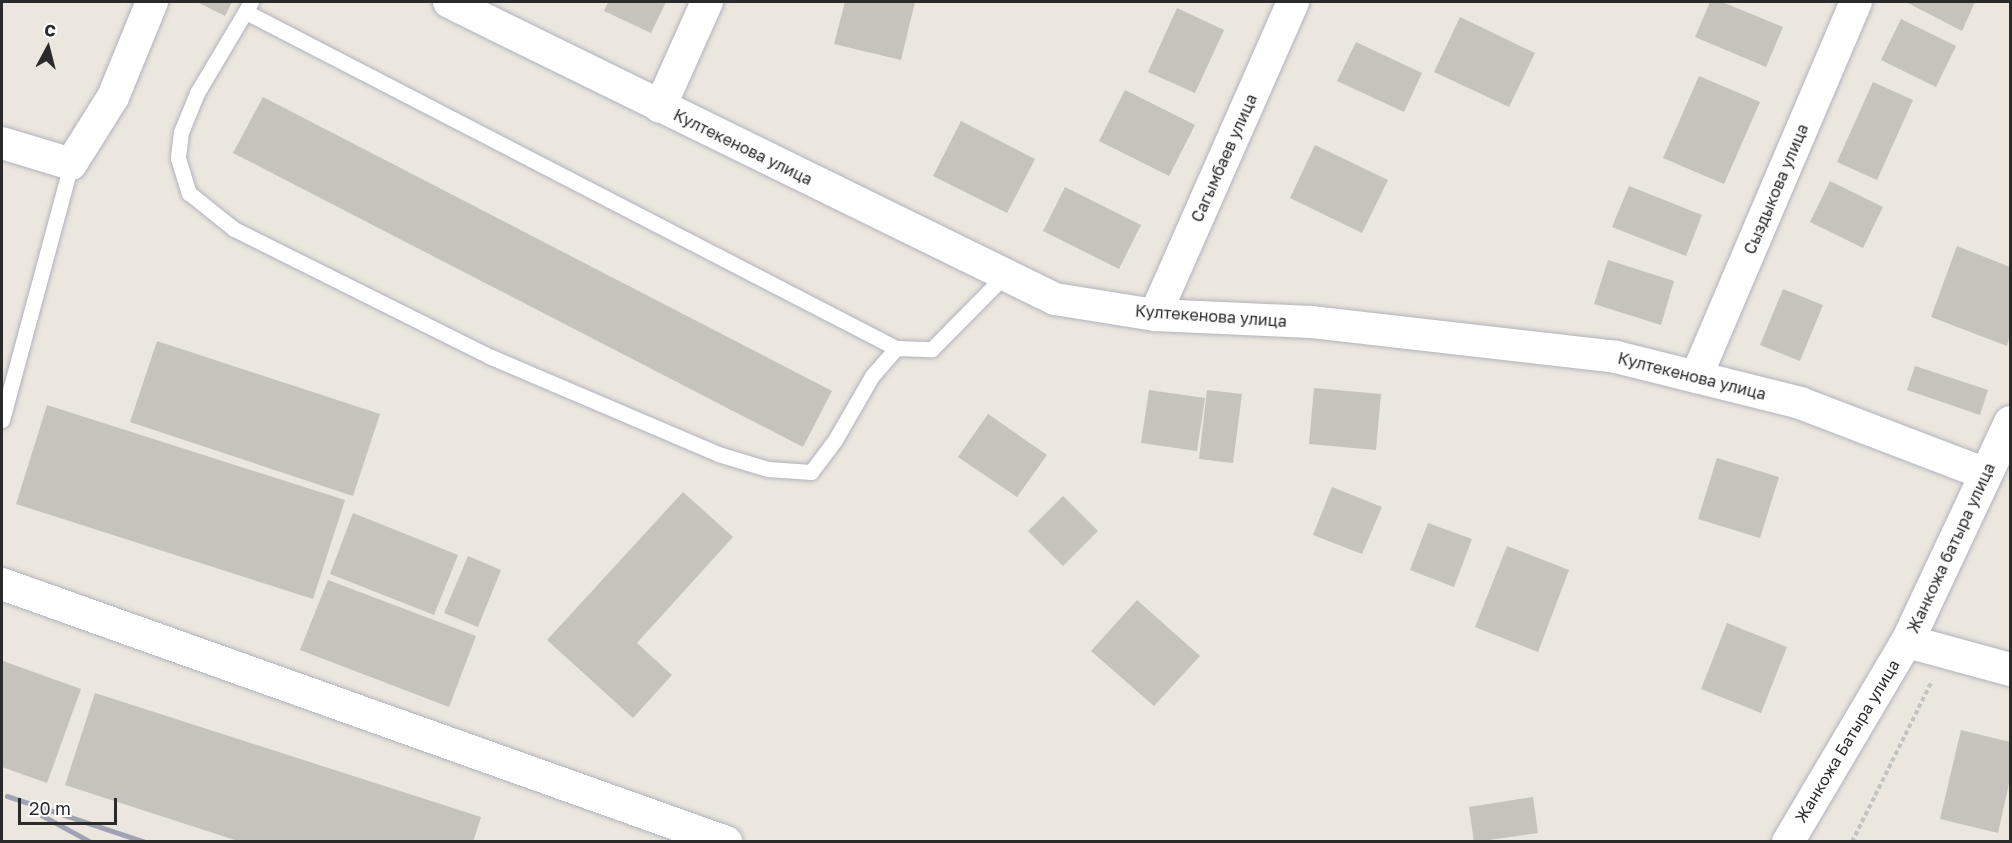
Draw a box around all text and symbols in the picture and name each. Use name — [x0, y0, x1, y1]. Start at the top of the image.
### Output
north arrow — [18, 18, 78, 78]
text: С — [43, 20, 57, 41]
street label: Сагымбаев улица — [1187, 91, 1261, 225]
street label: Култекенова улица — [670, 105, 816, 189]
street label: Сыздыкова улица — [1740, 121, 1812, 257]
street label: Култекенова улица — [1135, 301, 1287, 331]
street label: Култекенова улица — [1616, 348, 1768, 404]
street label: Жанкожа батыра улица — [1903, 460, 1999, 636]
street label: Жанкожа Батыра улица — [1791, 656, 1903, 826]
scale bar — [21, 786, 120, 824]
text: 20 m — [29, 797, 71, 819]

